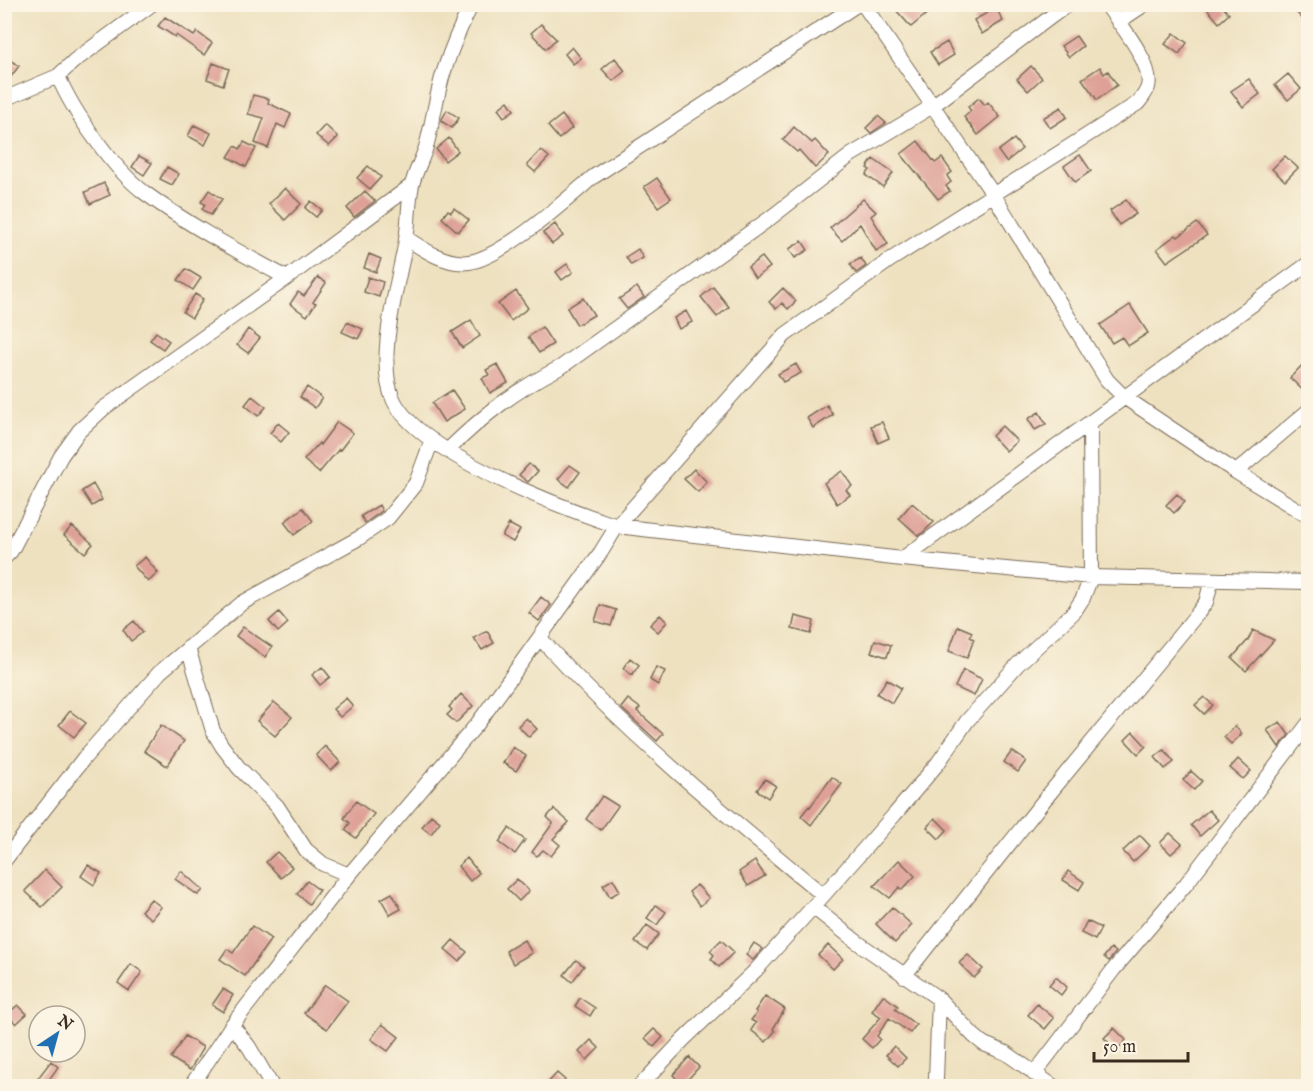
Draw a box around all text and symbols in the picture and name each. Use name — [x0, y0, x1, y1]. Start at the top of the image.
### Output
north arrow — [27, 1004, 87, 1064]
text: N — [52, 1011, 76, 1036]
scale bar — [1094, 1025, 1188, 1063]
text: 50 m — [1103, 1036, 1136, 1059]

